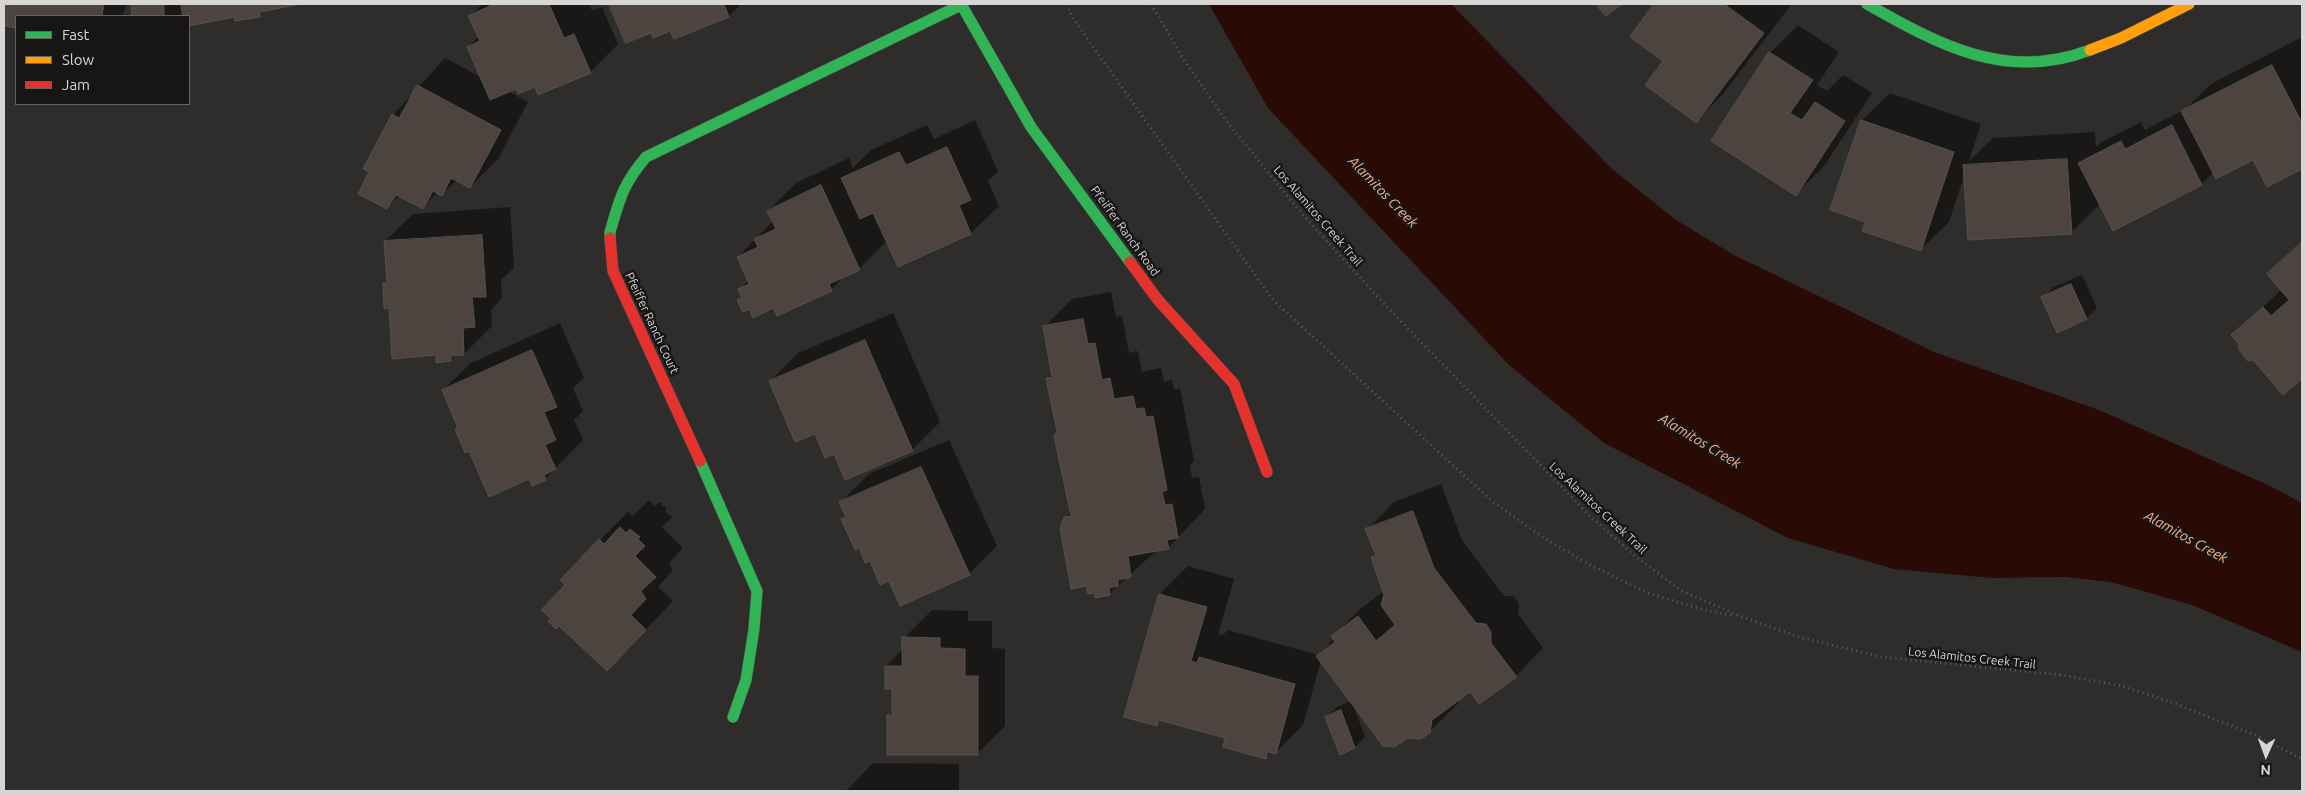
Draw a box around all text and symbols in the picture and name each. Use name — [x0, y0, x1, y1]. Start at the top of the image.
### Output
legend — [15, 15, 190, 105]
text: Fast — [62, 26, 89, 43]
text: Slow — [62, 51, 94, 68]
text: Jam — [62, 76, 90, 93]
water label: Alamitos Creek — [1345, 153, 1421, 231]
street label: Los Alamitos Creek Trail — [1271, 163, 1365, 269]
street label: Pfeiffer Ranch Road — [1088, 183, 1162, 279]
street label: Pfeiffer Ranch Court — [622, 270, 682, 376]
water label: Alamitos Creek — [1656, 410, 1744, 472]
street label: Los Alamitos Creek Trail — [1546, 459, 1650, 557]
water label: Alamitos Creek — [2141, 507, 2231, 567]
street label: Los Alamitos Creek Trail — [1908, 644, 2036, 672]
north arrow — [2241, 730, 2291, 780]
text: N — [2260, 762, 2271, 778]

